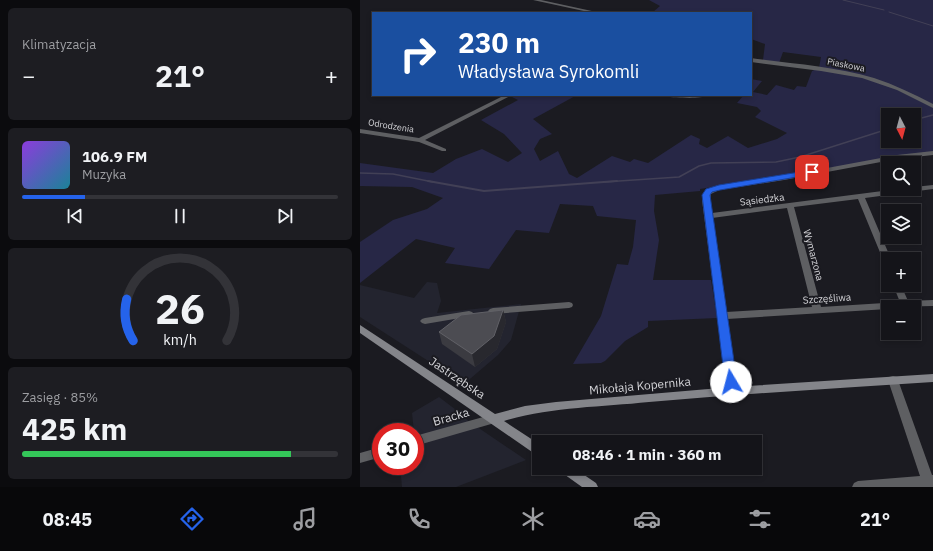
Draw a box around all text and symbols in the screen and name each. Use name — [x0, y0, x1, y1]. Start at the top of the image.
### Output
text: 230 m — [458, 24, 540, 61]
icon: right — [392, 28, 444, 80]
text: Klimatyzacja — [22, 36, 96, 53]
street label: Piaskowa — [826, 55, 866, 74]
text: 21° — [155, 56, 205, 95]
text: Władysława Syrokomli — [458, 60, 639, 83]
text: − — [22, 61, 35, 90]
text: + — [325, 61, 338, 90]
north arrow — [881, 108, 921, 148]
map controls — [881, 108, 921, 340]
street label: Odrodzenia — [367, 116, 415, 135]
text: 106.9 FM — [82, 147, 147, 166]
pin — [795, 155, 829, 189]
button: search — [881, 156, 921, 196]
icon: arrive — [801, 161, 823, 183]
text: Muzyka — [82, 166, 126, 183]
street label: Sąsiedzka — [739, 190, 786, 209]
button: layers — [881, 204, 921, 244]
icon: previous — [64, 205, 86, 227]
icon: pause — [169, 205, 191, 227]
icon: next — [274, 205, 296, 227]
street label: Wymarzona — [800, 228, 827, 283]
button: + — [881, 252, 921, 292]
text: 26 — [155, 281, 205, 335]
street label: Szczęśliwa — [802, 290, 852, 307]
button: − — [881, 300, 921, 340]
text: km/h — [163, 330, 197, 349]
street label: Jastrzębska — [426, 353, 489, 402]
position arrow — [710, 361, 752, 403]
street label: Mikołaja Kopernika — [588, 374, 692, 397]
text: Zasięg · 85% — [22, 389, 98, 406]
street label: Bracka — [431, 404, 471, 429]
text: 425 km — [22, 409, 127, 448]
speed limit sign: 30 — [372, 423, 424, 475]
text: 08:46 · 1 min · 360 m — [573, 445, 721, 464]
icon: directions — [178, 505, 206, 533]
icon: music — [291, 505, 319, 533]
icon: phone — [405, 505, 433, 533]
icon: climate — [519, 505, 547, 533]
icon: car — [633, 505, 661, 533]
icon: filters — [746, 505, 774, 533]
text: 08:45 — [43, 508, 92, 531]
text: 21° — [860, 508, 890, 531]

